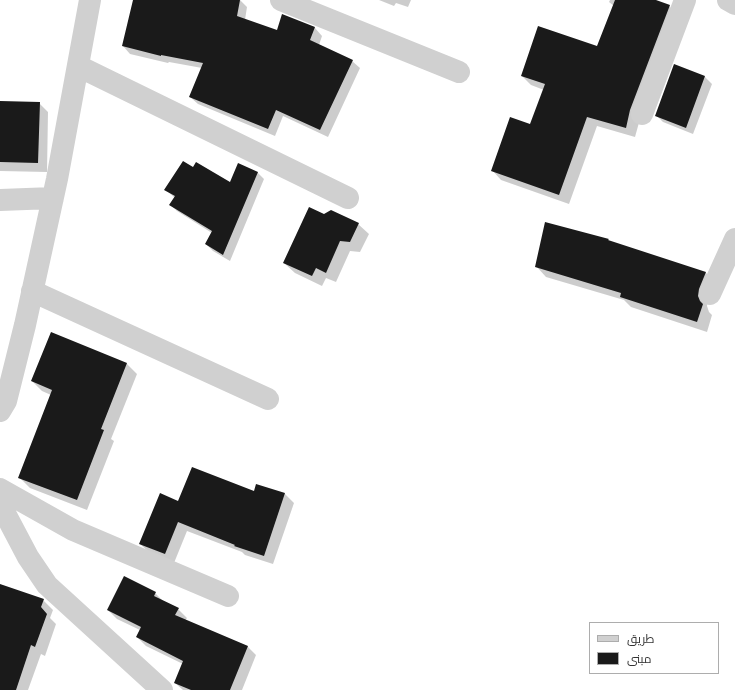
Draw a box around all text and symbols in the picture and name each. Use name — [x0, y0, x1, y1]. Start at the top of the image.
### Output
legend — [589, 622, 719, 674]
text: طريق — [627, 632, 654, 646]
text: مبنى — [627, 652, 652, 666]

